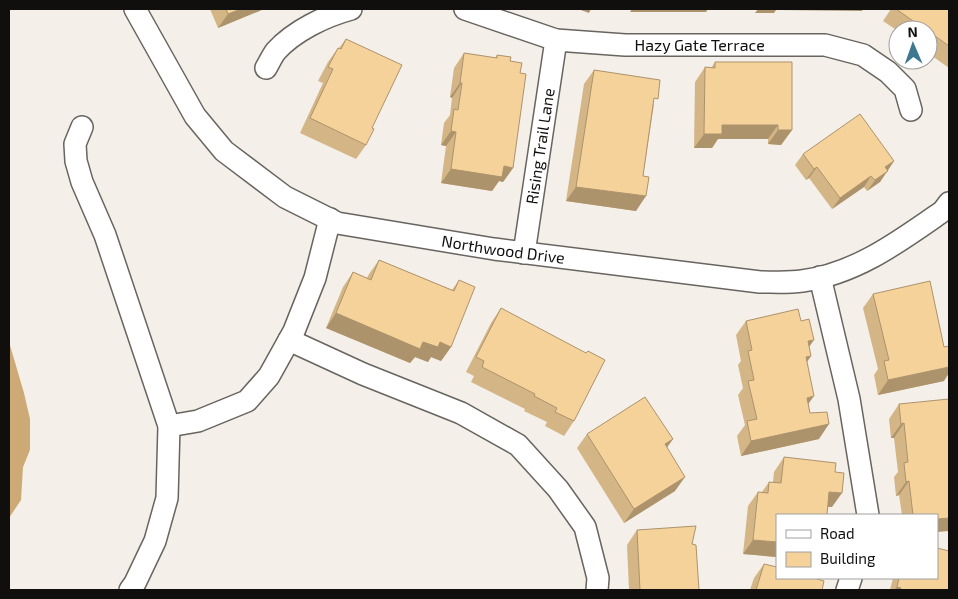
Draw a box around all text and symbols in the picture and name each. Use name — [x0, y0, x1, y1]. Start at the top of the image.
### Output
north arrow — [888, 20, 938, 70]
text: N — [907, 23, 918, 40]
street label: Hazy Gate Terrace — [635, 35, 765, 54]
street label: Rising Trail Lane — [521, 87, 558, 206]
street label: Northwood Drive — [440, 230, 566, 267]
legend — [776, 514, 938, 579]
text: Road — [820, 524, 855, 542]
text: Building — [820, 549, 876, 567]

